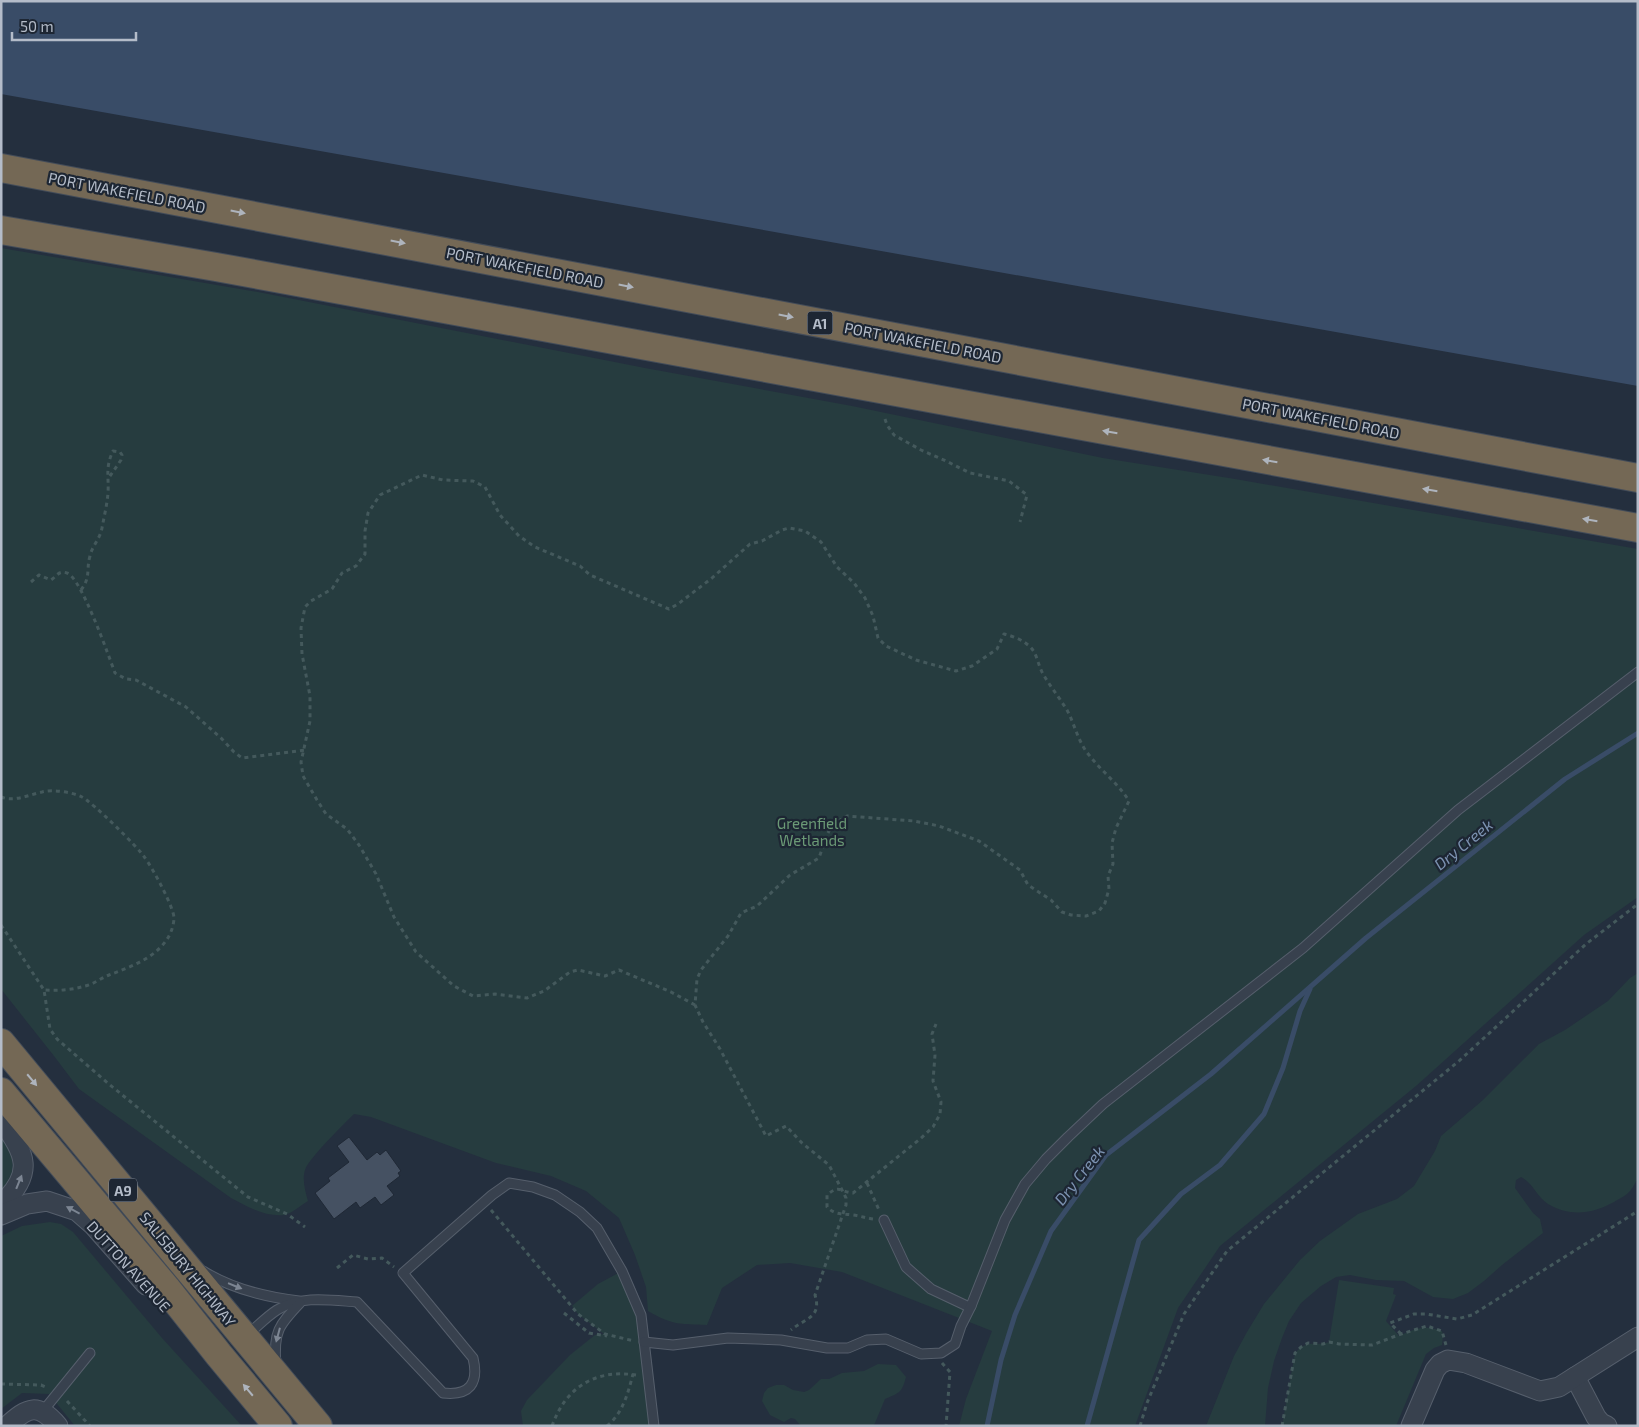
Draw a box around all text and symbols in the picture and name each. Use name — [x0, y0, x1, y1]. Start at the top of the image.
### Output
scale bar — [12, 10, 136, 42]
text: 50 m — [20, 17, 54, 35]
street label: PORT WAKEFIELD ROAD — [47, 168, 207, 216]
one-way arrow — [231, 209, 247, 217]
one-way arrow — [390, 239, 406, 247]
street label: PORT WAKEFIELD ROAD — [445, 243, 605, 291]
one-way arrow — [619, 282, 634, 290]
road number: A1 — [808, 312, 832, 334]
one-way arrow — [779, 313, 795, 321]
street label: PORT WAKEFIELD ROAD — [843, 318, 1003, 366]
street label: PORT WAKEFIELD ROAD — [1241, 394, 1401, 442]
one-way arrow — [1102, 427, 1118, 435]
one-way arrow — [1262, 456, 1278, 464]
one-way arrow — [1422, 486, 1438, 494]
one-way arrow — [1581, 515, 1597, 523]
park label: Greenfield Wetlands — [777, 814, 847, 849]
water label: Dry Creek — [1430, 815, 1497, 874]
one-way arrow — [27, 1073, 38, 1086]
water label: Dry Creek — [1050, 1142, 1109, 1209]
one-way arrow — [15, 1174, 23, 1189]
road number: A9 — [109, 1178, 137, 1202]
one-way arrow — [66, 1206, 81, 1214]
street label: SALISBURY HIGHWAY — [136, 1208, 240, 1330]
street label: DUTTON AVENUE — [83, 1217, 175, 1315]
one-way arrow — [228, 1283, 242, 1291]
one-way arrow — [273, 1328, 281, 1343]
one-way arrow — [243, 1384, 254, 1397]

